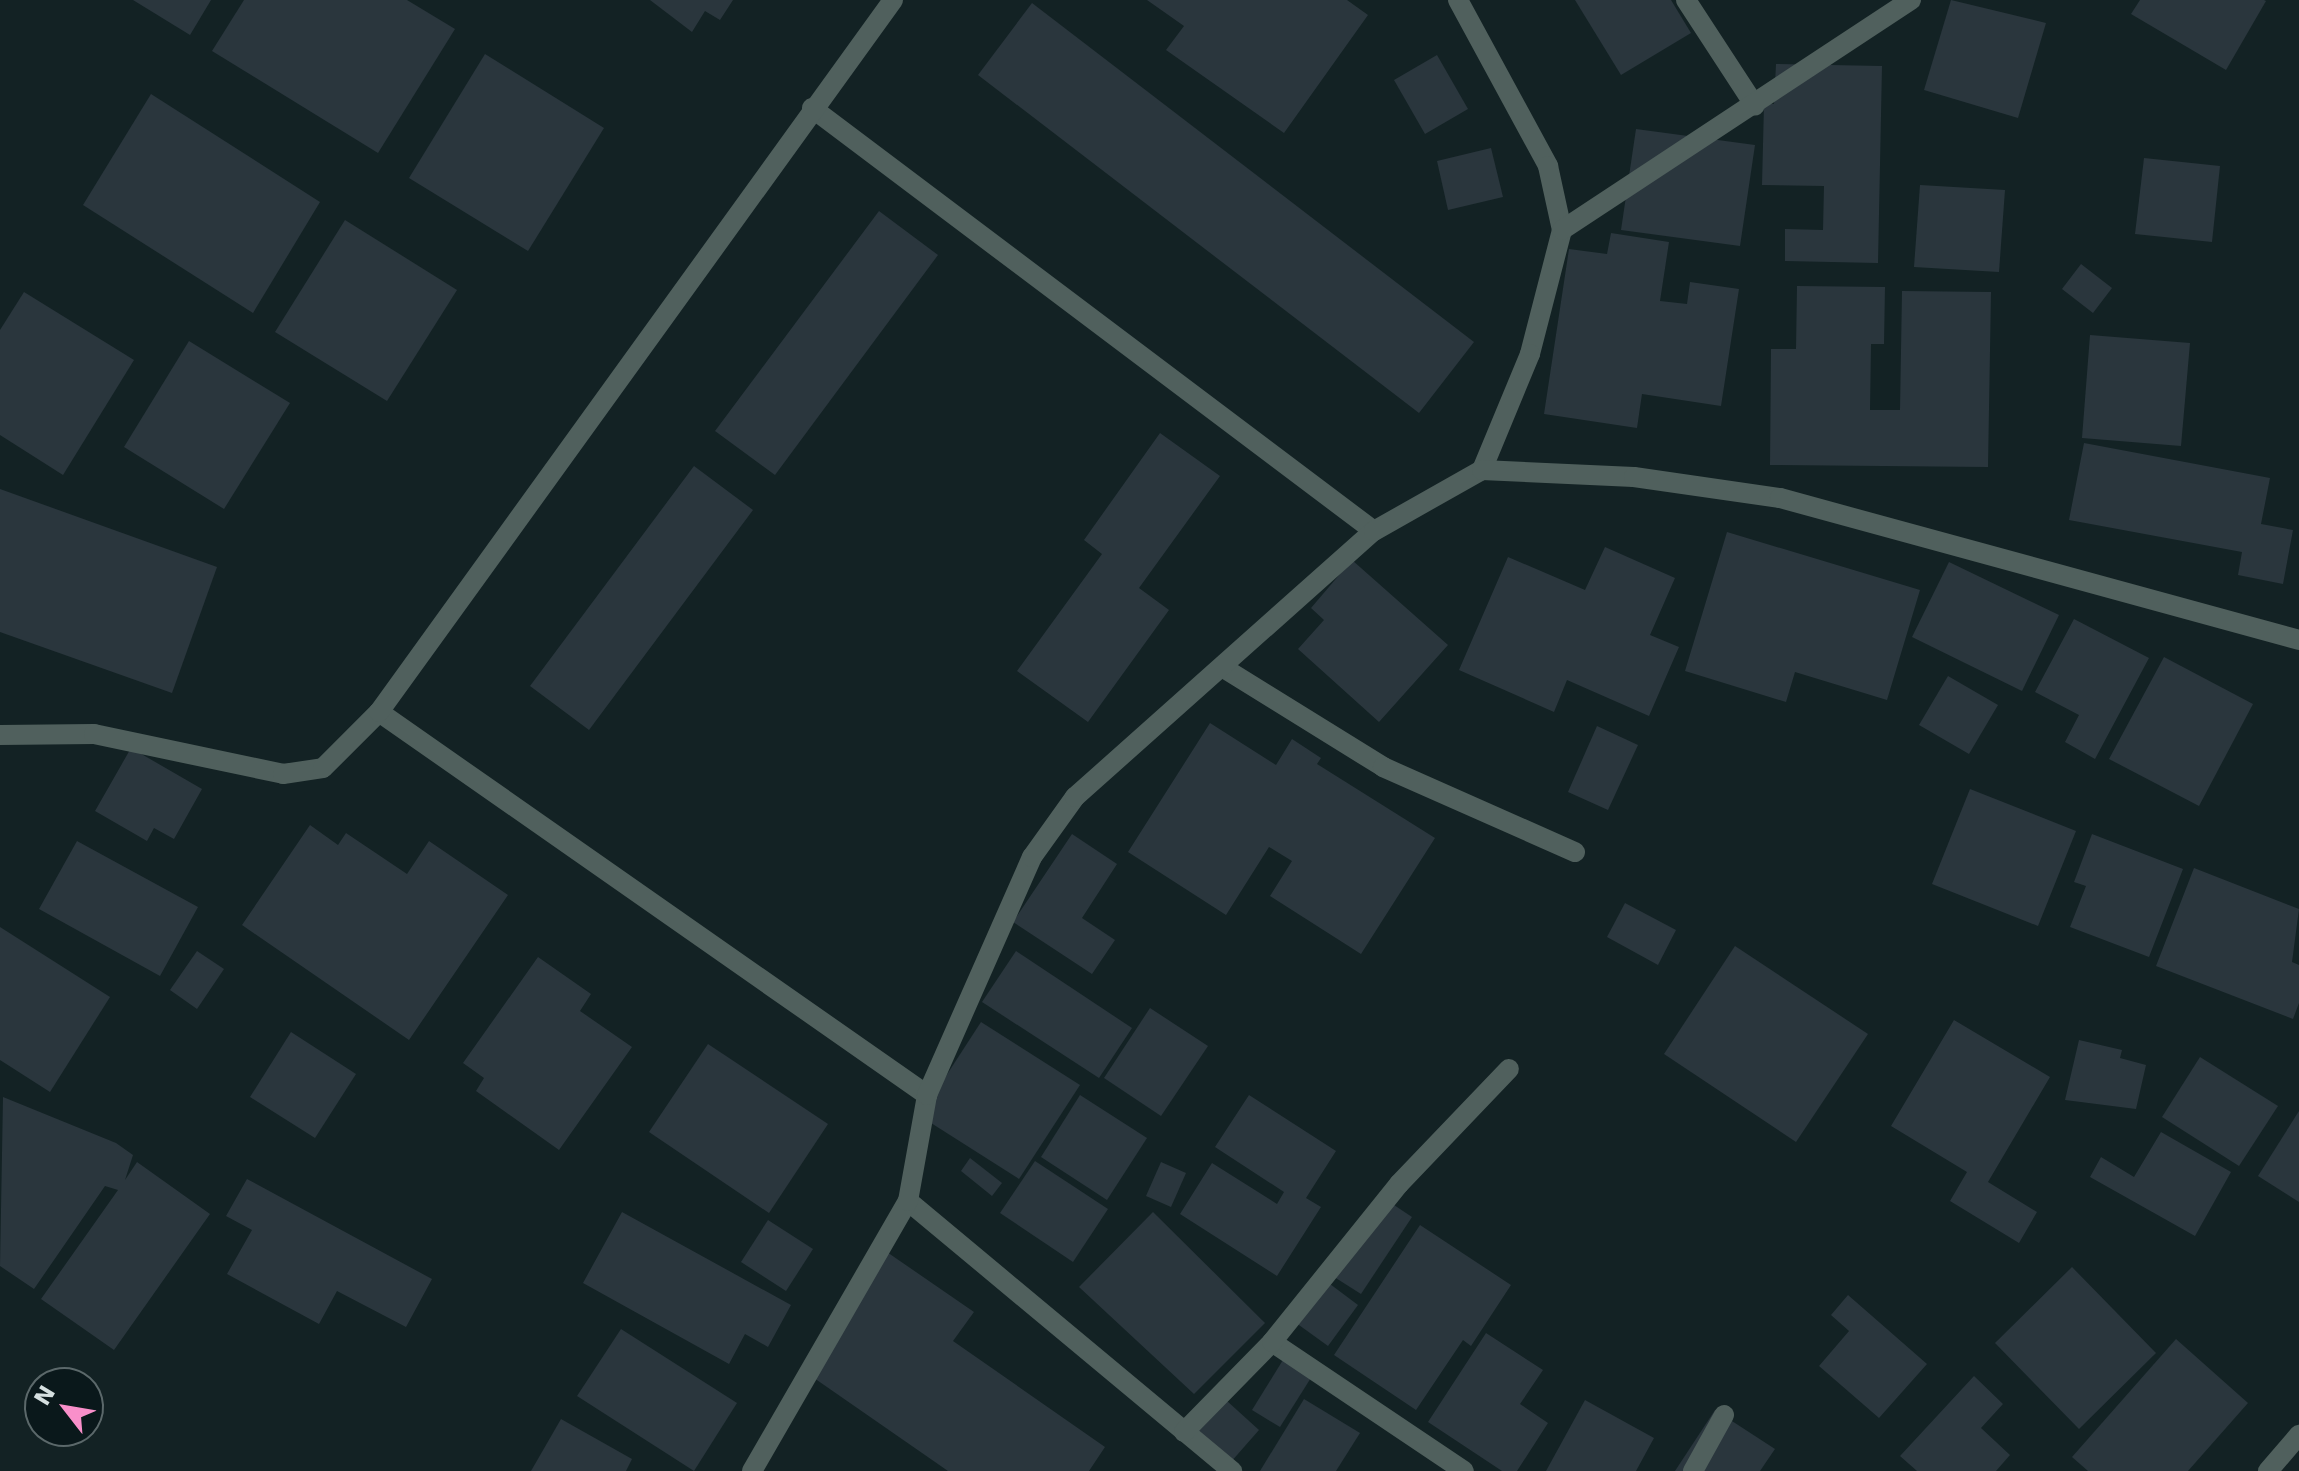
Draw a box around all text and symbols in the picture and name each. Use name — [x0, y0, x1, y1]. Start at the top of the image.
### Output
north arrow — [24, 1367, 104, 1447]
text: N — [29, 1381, 60, 1410]

